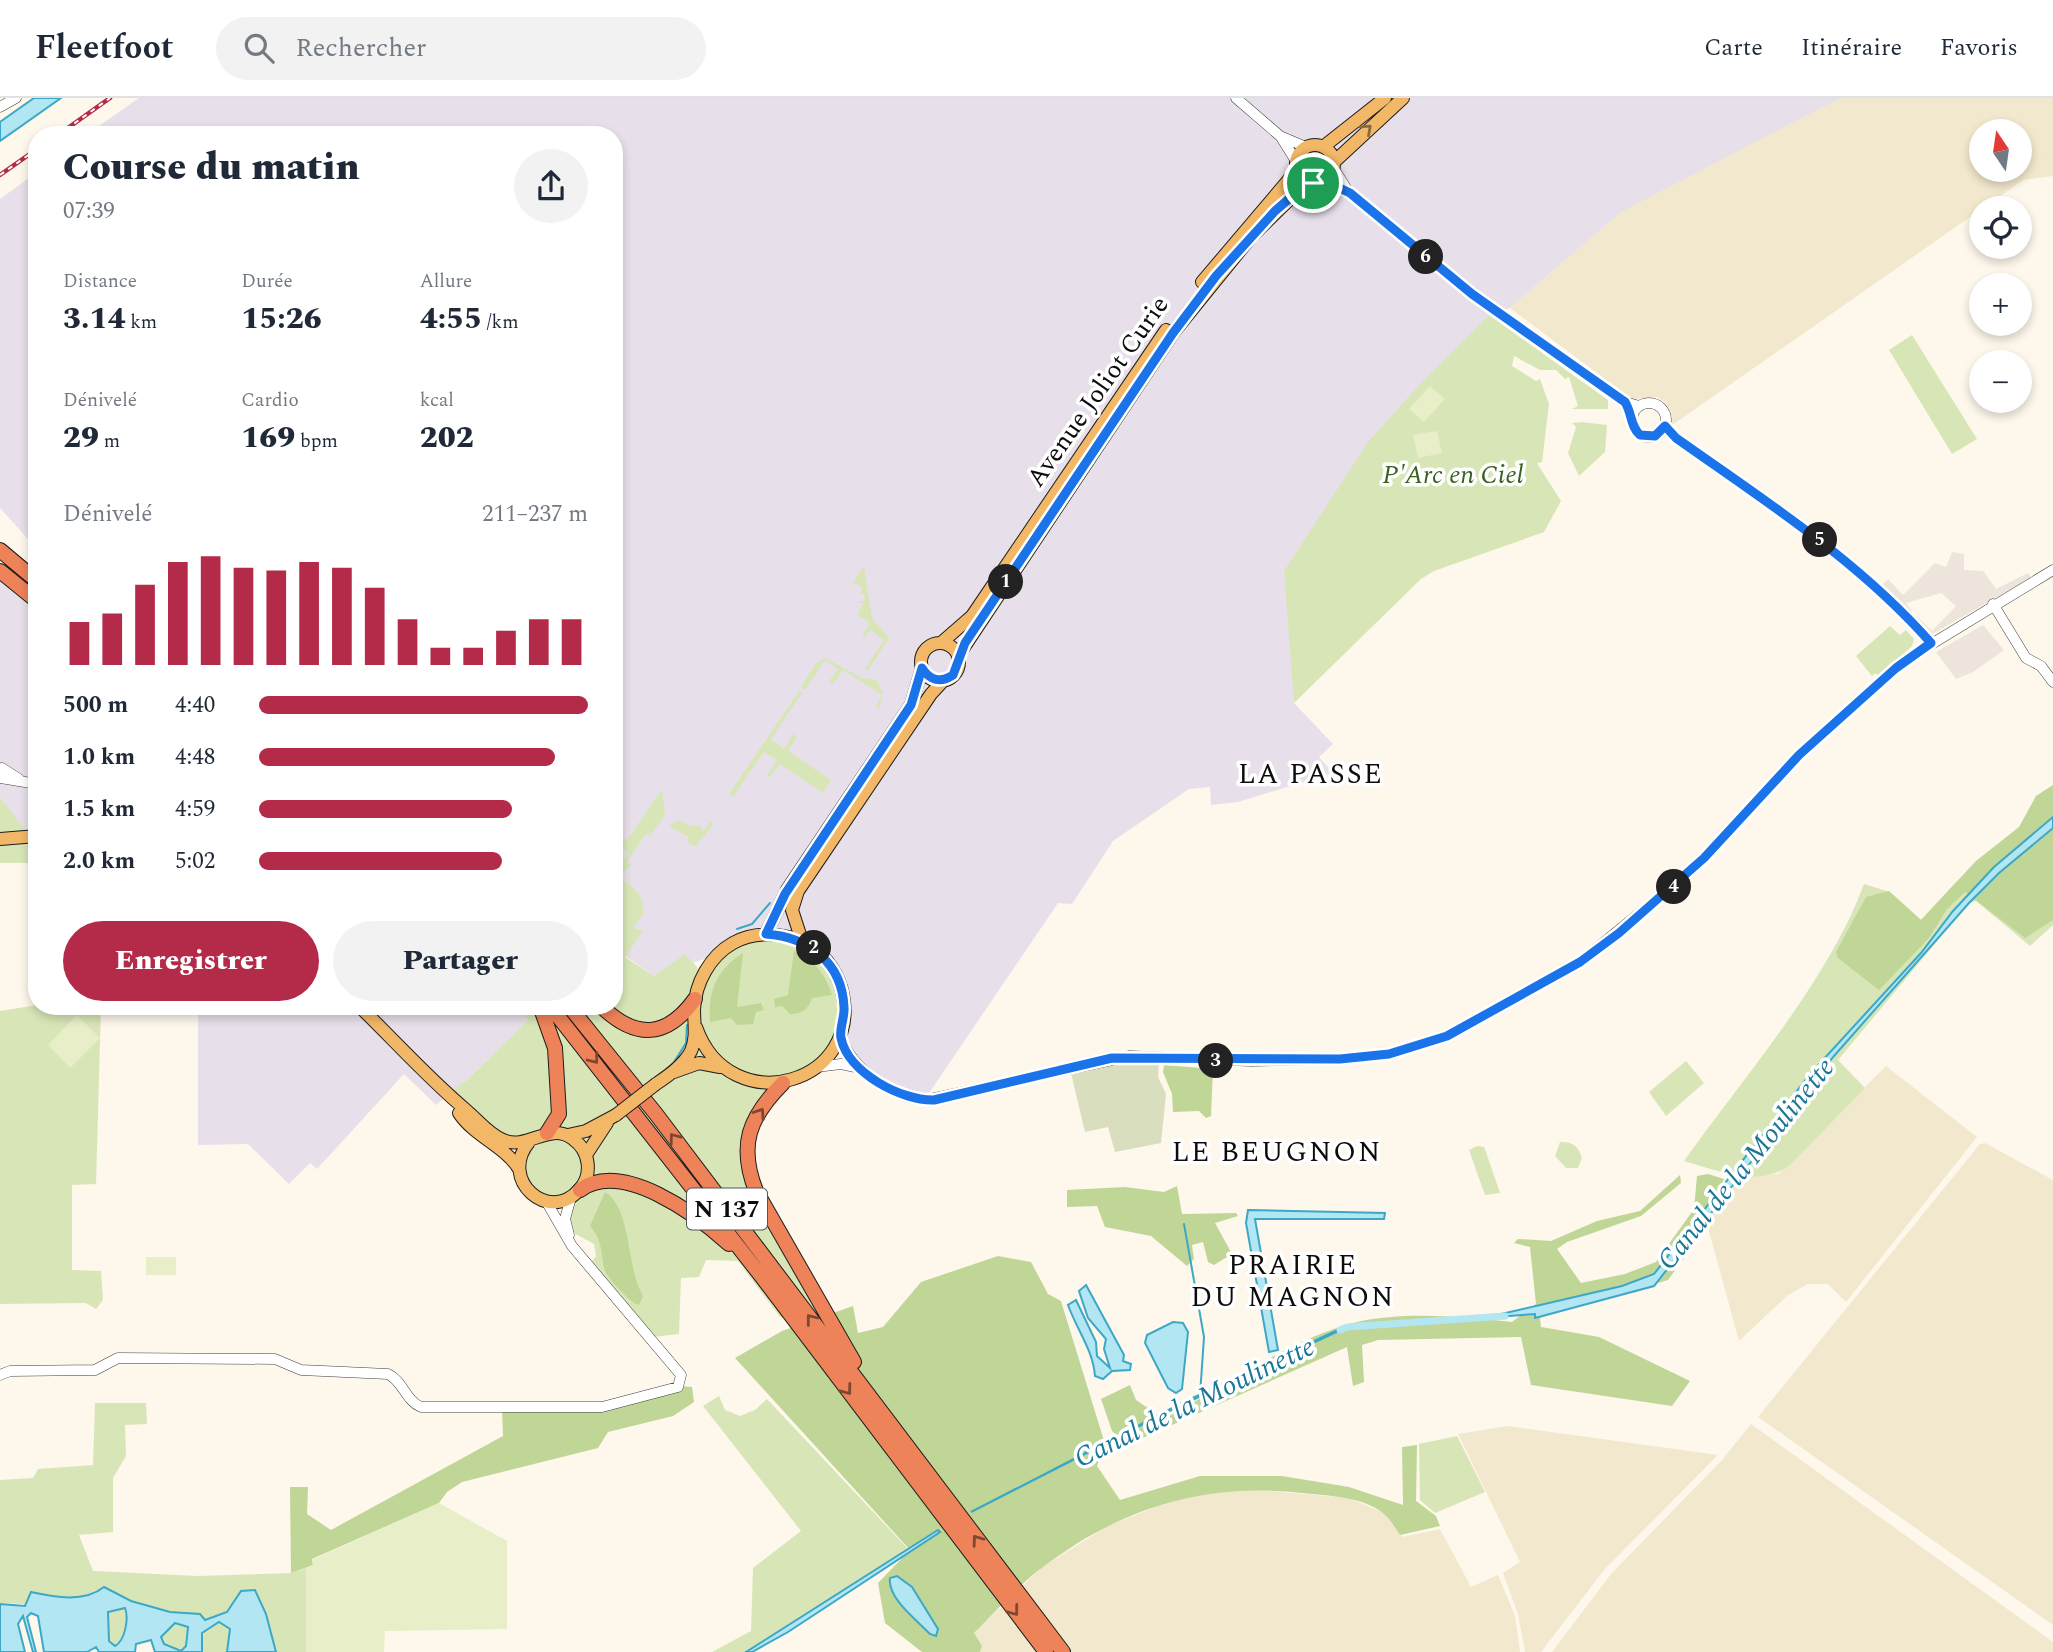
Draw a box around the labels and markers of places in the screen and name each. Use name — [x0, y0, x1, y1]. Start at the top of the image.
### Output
pin — [1283, 153, 1343, 213]
pin: 6 — [1408, 240, 1444, 274]
pin: 5 — [1802, 522, 1838, 558]
pin: 1 — [988, 564, 1024, 600]
pin: 4 — [1656, 870, 1692, 904]
pin: 2 — [796, 930, 832, 966]
pin: 3 — [1198, 1044, 1234, 1079]

